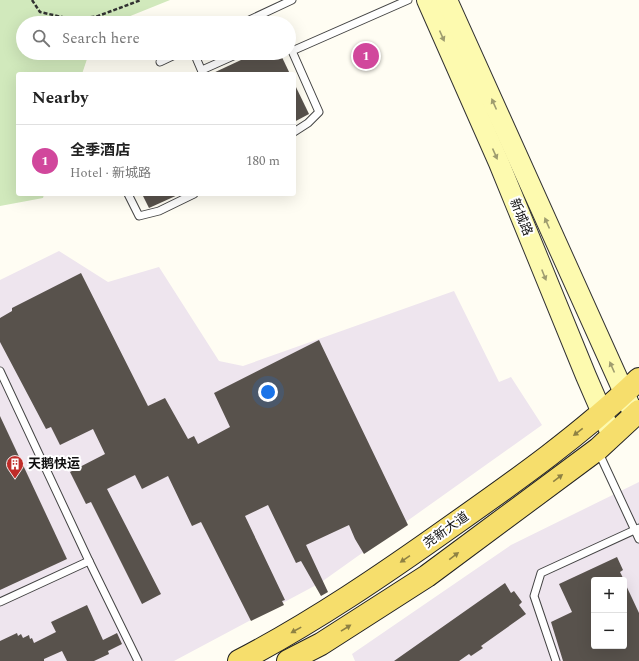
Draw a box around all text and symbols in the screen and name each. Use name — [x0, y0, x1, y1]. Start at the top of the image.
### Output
search box — [16, 16, 296, 60]
icon: search — [30, 27, 52, 49]
text: Search here — [62, 27, 140, 50]
one-way arrow — [440, 30, 446, 42]
pin: 1 — [353, 41, 379, 71]
text: Nearby — [32, 85, 88, 111]
one-way arrow — [491, 99, 497, 110]
text: 全季酒店 — [70, 139, 130, 162]
one-way arrow — [492, 149, 498, 160]
text: 1 — [41, 151, 49, 171]
text: 180 m — [246, 151, 280, 171]
text: Hotel · 新城路 — [70, 163, 151, 183]
street label: 新城路 — [504, 195, 538, 239]
one-way arrow — [544, 217, 551, 229]
one-way arrow — [542, 269, 548, 281]
one-way arrow — [609, 361, 615, 373]
your location — [258, 382, 278, 402]
one-way arrow — [572, 428, 583, 436]
building icon: 天鹅快运 — [5, 454, 25, 479]
place label: 天鹅快运 — [28, 454, 80, 474]
one-way arrow — [553, 474, 564, 483]
street label: 尧新大道 — [419, 507, 473, 553]
one-way arrow — [449, 552, 459, 560]
one-way arrow — [400, 555, 410, 563]
map controls — [591, 577, 627, 649]
button: + — [591, 577, 627, 613]
button: − — [591, 613, 627, 649]
one-way arrow — [340, 624, 352, 631]
one-way arrow — [290, 626, 302, 633]

